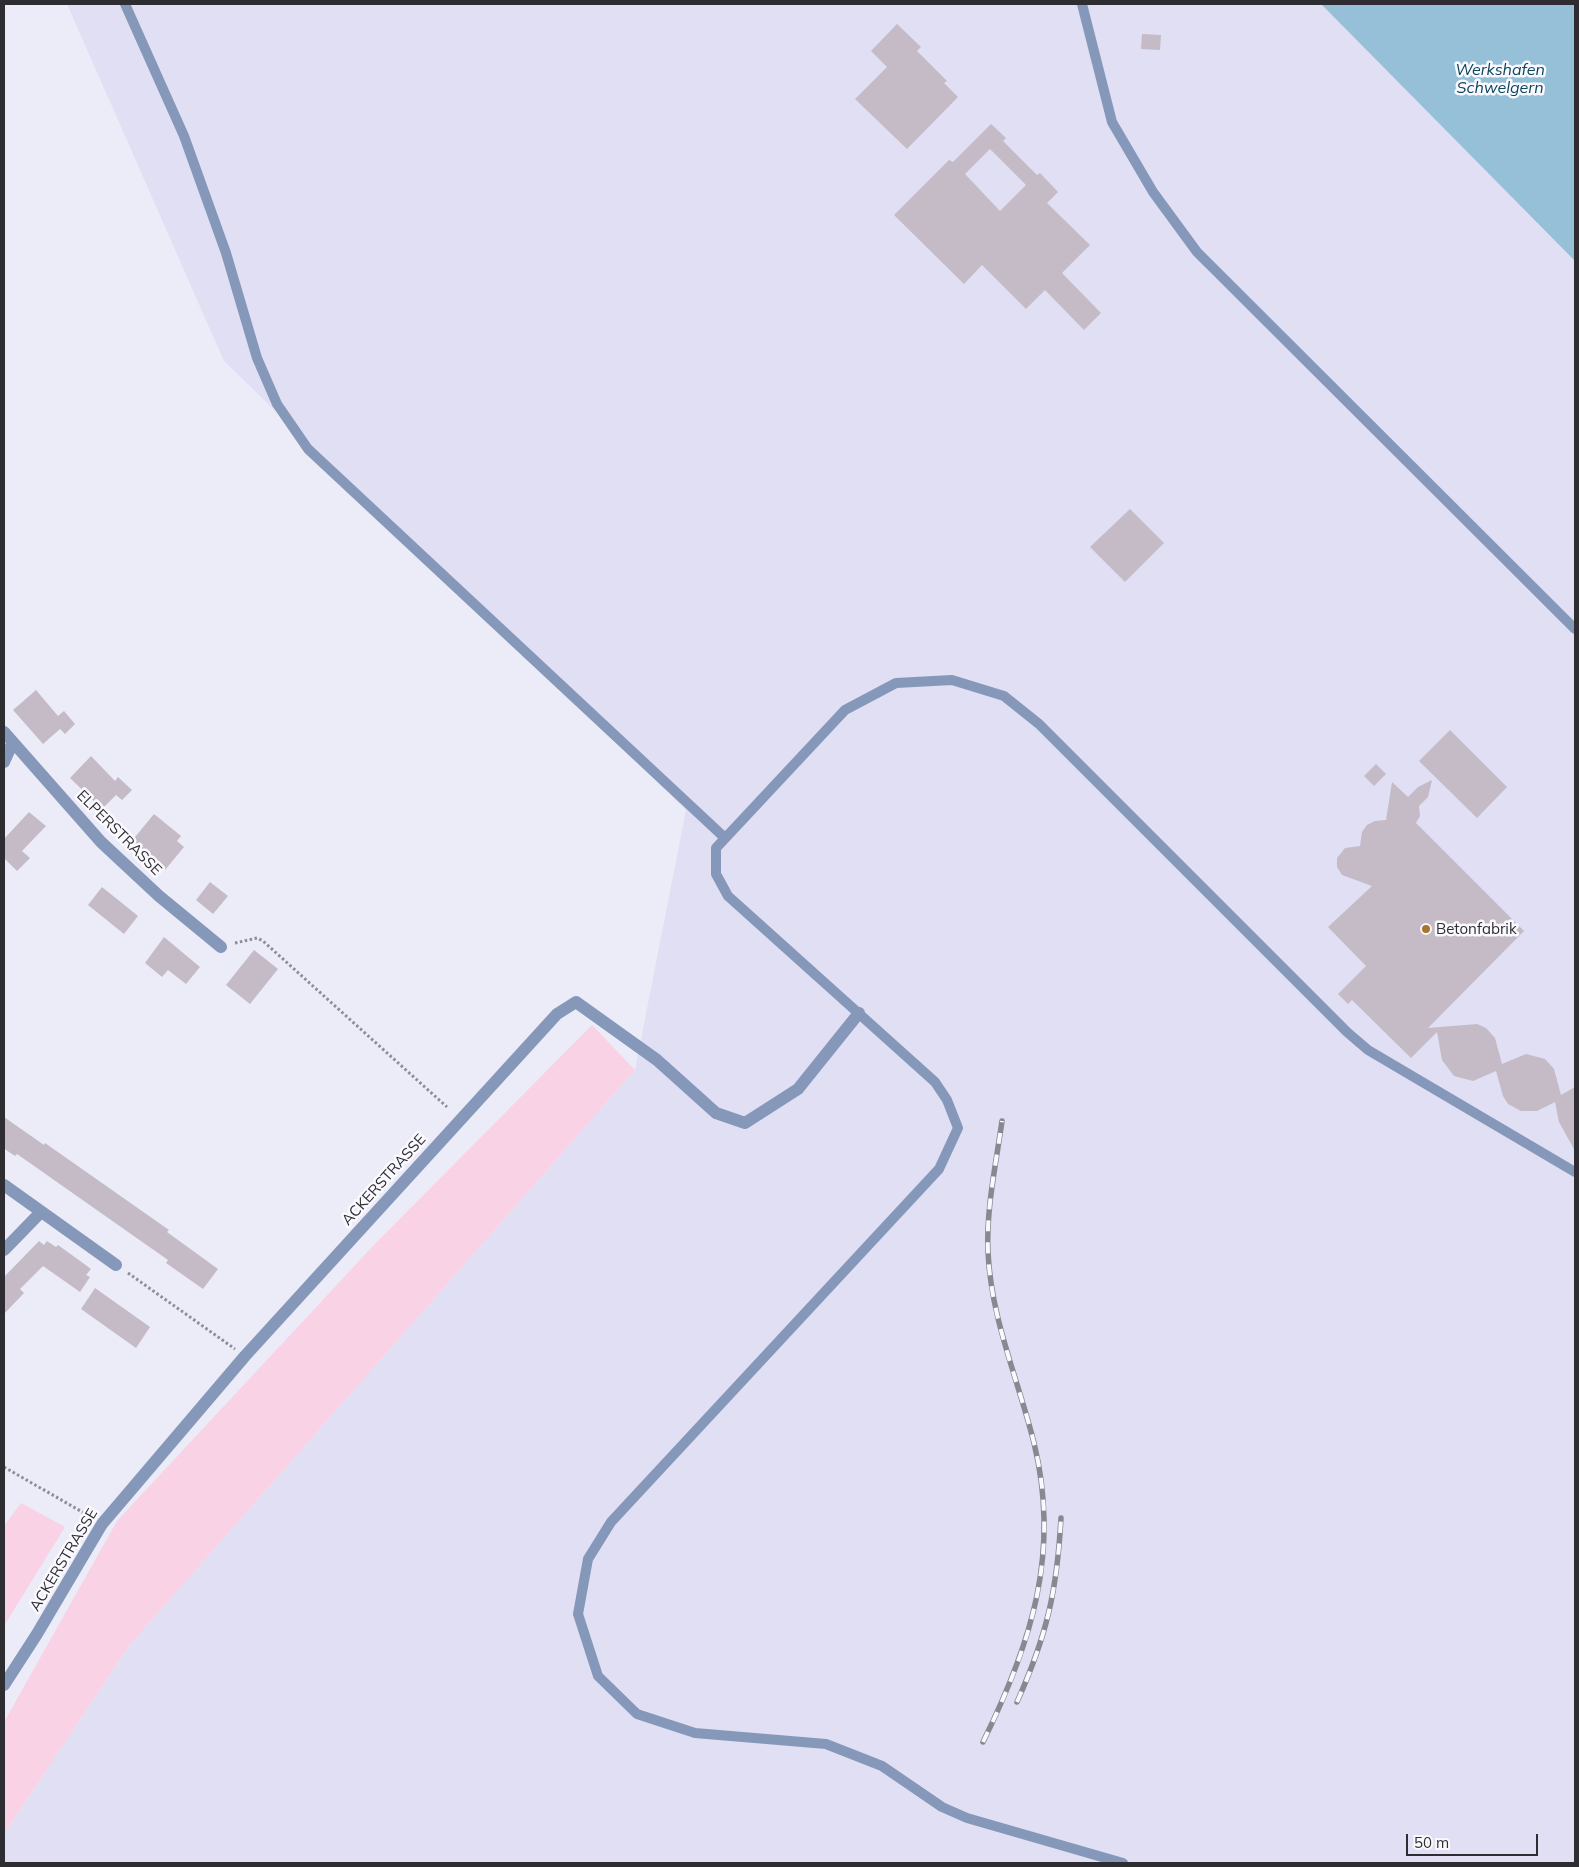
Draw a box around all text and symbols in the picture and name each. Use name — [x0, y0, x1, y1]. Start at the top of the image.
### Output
water label: Werkshafen Schwelgern — [1455, 60, 1545, 98]
street label: ELPERSTRASSE — [73, 787, 165, 879]
place label: Betonfabrik — [1436, 920, 1517, 938]
marker: Betonfabrik — [1420, 923, 1432, 935]
street label: ACKERSTRASSE — [338, 1131, 430, 1229]
street label: ACKERSTRASSE — [26, 1505, 102, 1615]
scale bar — [1409, 1824, 1542, 1856]
text: 50 m — [1414, 1833, 1449, 1852]

